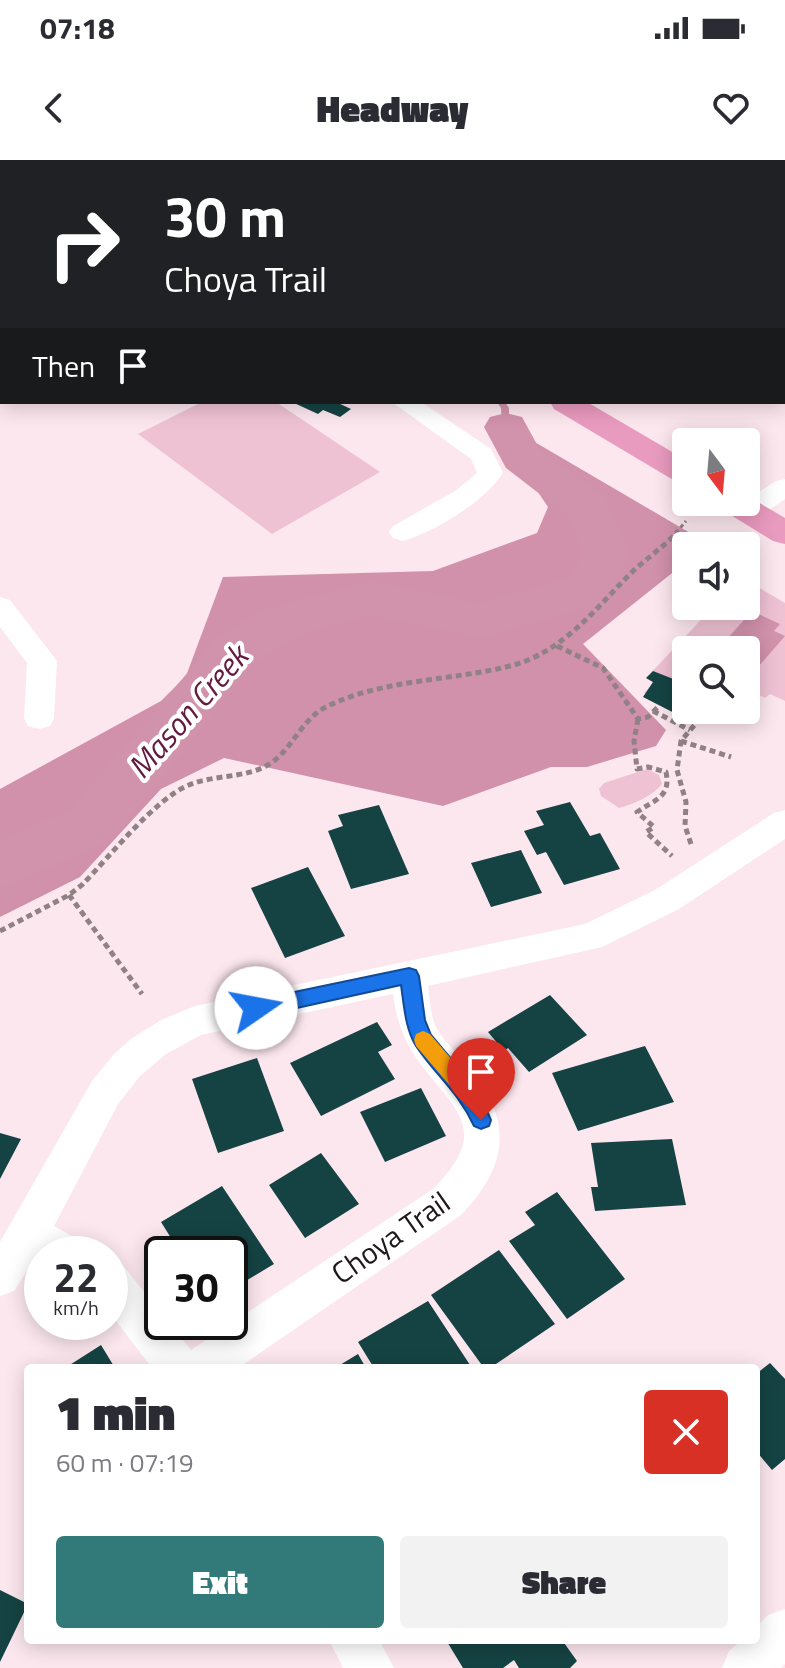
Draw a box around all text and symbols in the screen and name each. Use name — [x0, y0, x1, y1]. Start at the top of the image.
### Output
text: 07:18 — [40, 5, 115, 51]
text: Headway — [317, 81, 468, 136]
icon: back — [32, 86, 76, 130]
icon: heart — [709, 86, 753, 130]
text: 30 m — [164, 174, 286, 259]
icon: right — [32, 192, 136, 296]
text: Choya Trail — [164, 251, 327, 306]
text: Then — [32, 343, 95, 389]
icon: arrive — [111, 344, 155, 388]
north arrow — [672, 428, 760, 516]
map controls — [672, 428, 760, 724]
button: sound — [672, 532, 760, 620]
water label: Mason Creek — [116, 631, 261, 789]
button: search — [672, 636, 760, 724]
position arrow — [214, 966, 298, 1050]
pin — [447, 1038, 515, 1120]
icon: arrive — [459, 1050, 503, 1094]
street label: Choya Trail — [322, 1179, 459, 1295]
speed limit sign: 30 — [144, 1236, 248, 1340]
text: 22 — [54, 1247, 98, 1308]
text: km/h — [53, 1292, 99, 1323]
text: 1 min — [56, 1376, 175, 1449]
button: close — [644, 1390, 728, 1474]
text: 60 m · 07:19 — [56, 1443, 194, 1482]
button: Exit — [56, 1536, 384, 1628]
button: Share — [400, 1536, 728, 1628]

